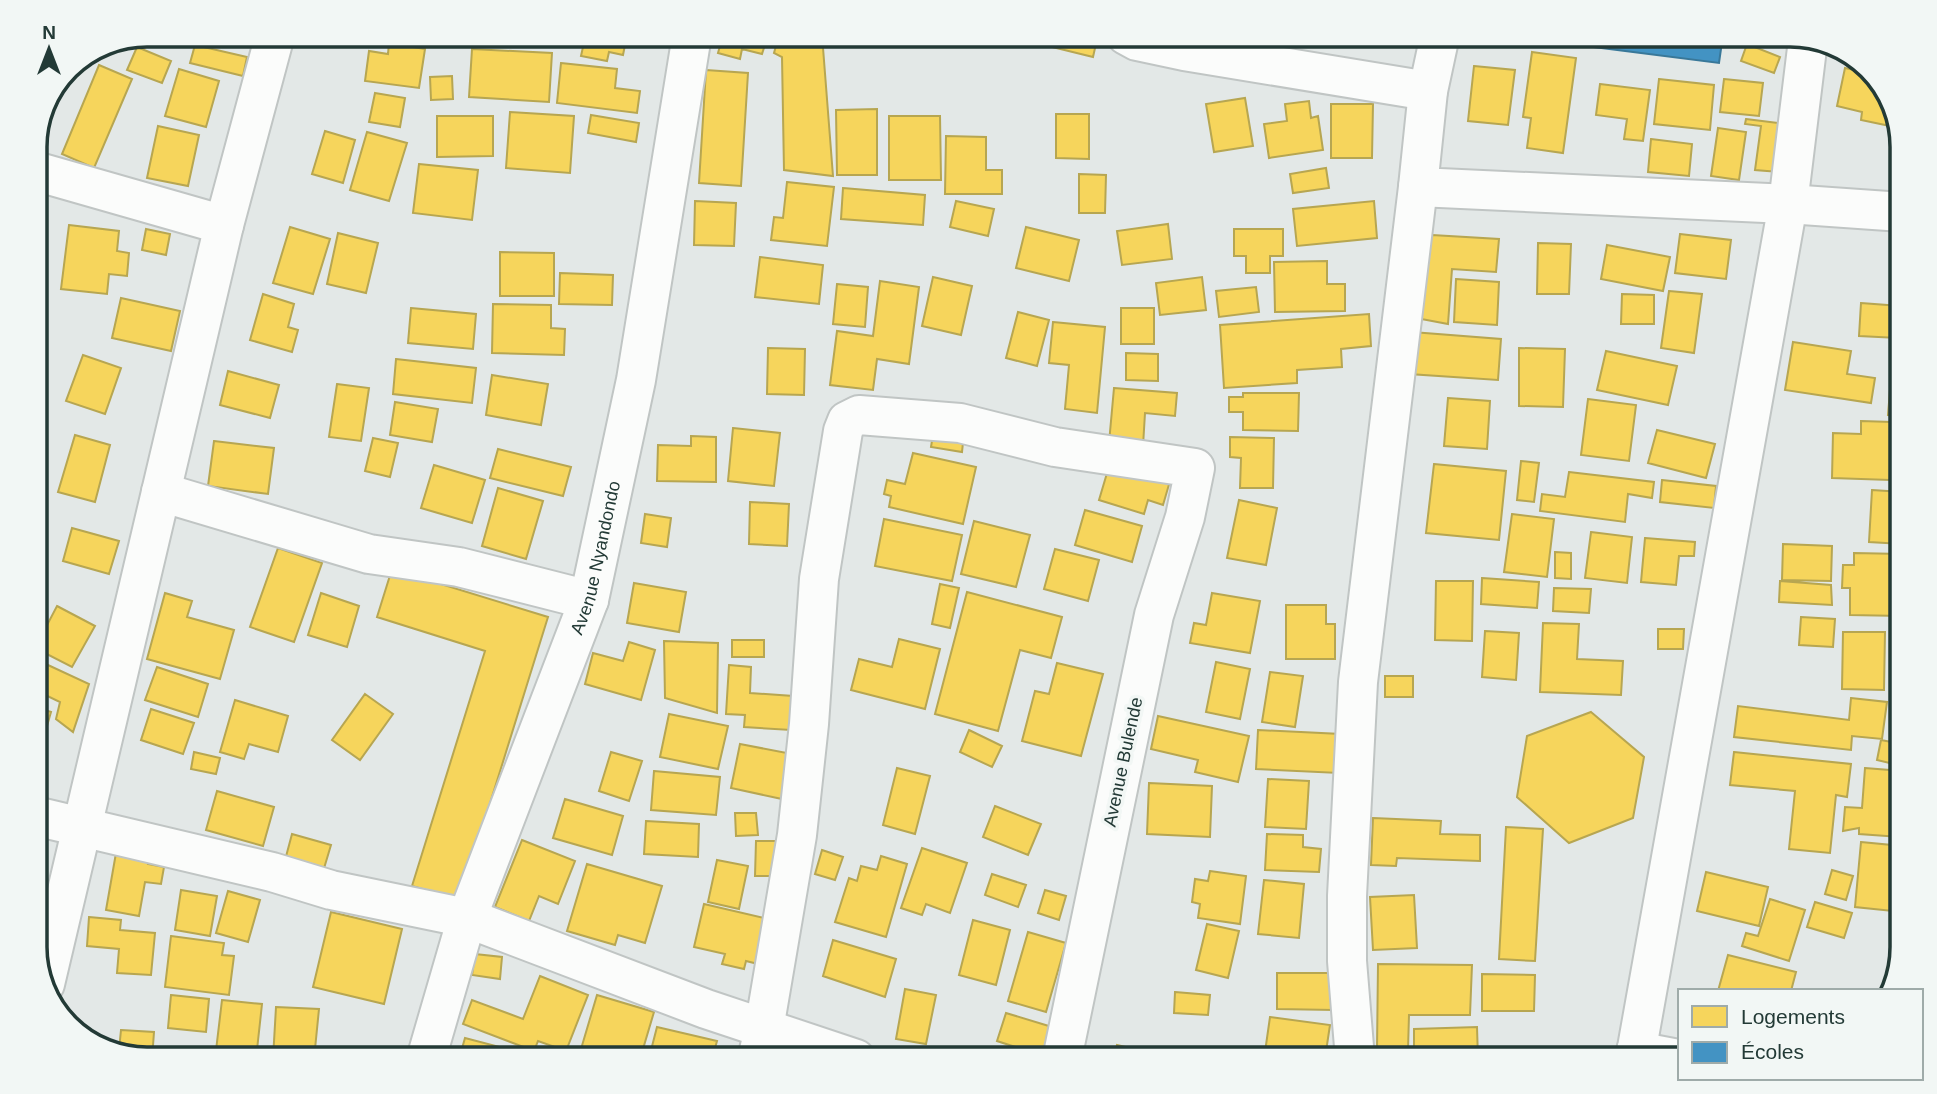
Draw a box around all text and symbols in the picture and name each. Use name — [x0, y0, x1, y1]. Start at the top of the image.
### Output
north arrow — [14, 14, 84, 84]
text: N — [42, 22, 56, 43]
street label: Avenue Nyandondo — [567, 479, 624, 638]
street label: Avenue Bulende — [1100, 695, 1146, 829]
legend — [1678, 989, 1923, 1080]
text: Logements — [1741, 1005, 1845, 1028]
text: Écoles — [1741, 1040, 1804, 1063]

